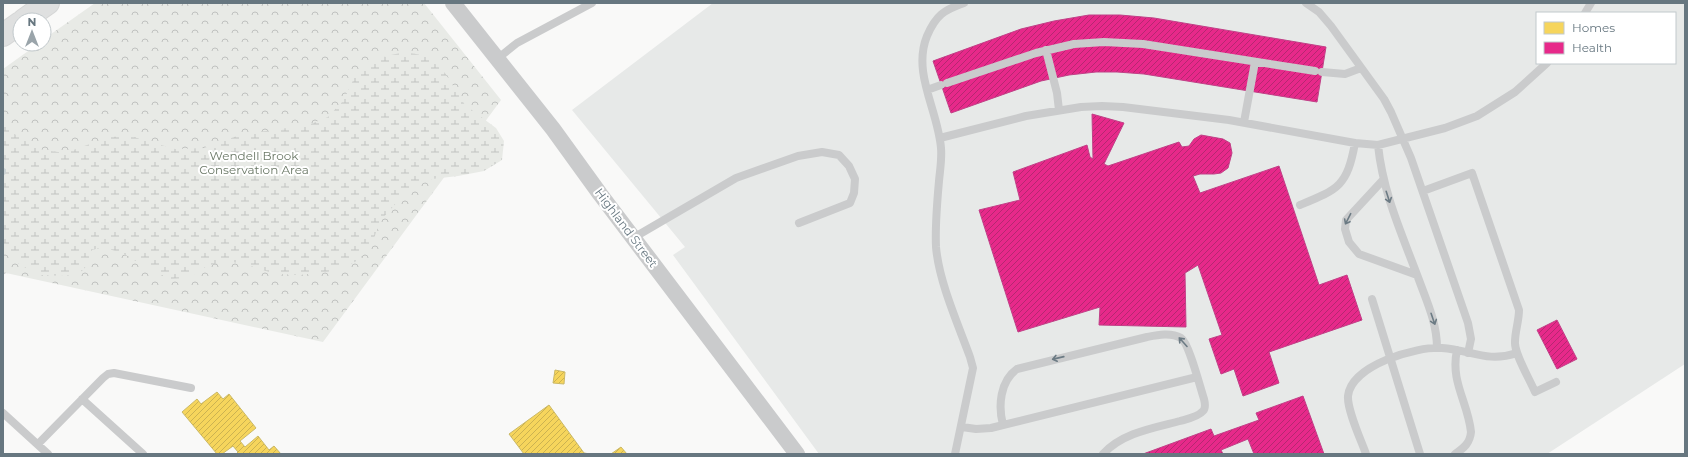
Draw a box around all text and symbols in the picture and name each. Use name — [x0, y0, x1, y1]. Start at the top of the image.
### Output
north arrow — [12, 12, 52, 52]
legend — [1536, 12, 1676, 64]
text: N — [28, 15, 36, 29]
text: Homes — [1572, 20, 1615, 35]
text: Health — [1572, 40, 1612, 55]
park label: Wendell Brook Conservation Area — [199, 148, 309, 177]
street label: Highland Street — [592, 185, 661, 270]
one-way arrow — [1385, 190, 1392, 203]
one-way arrow — [1344, 213, 1351, 225]
one-way arrow — [1430, 312, 1437, 325]
one-way arrow — [1178, 337, 1187, 347]
one-way arrow — [1052, 354, 1065, 362]

